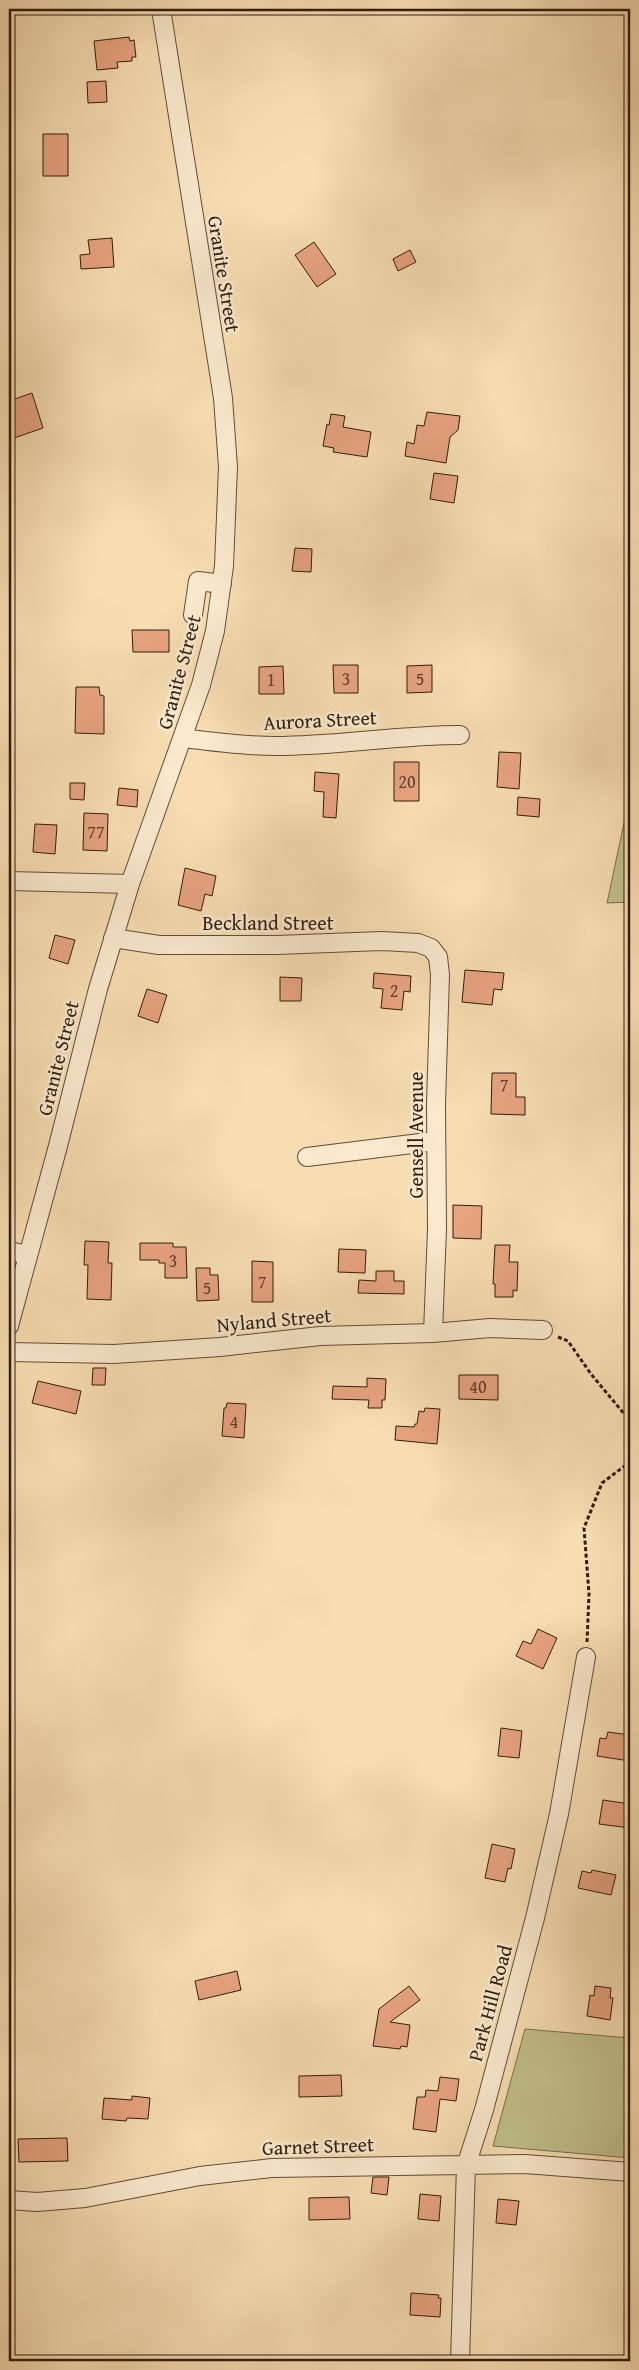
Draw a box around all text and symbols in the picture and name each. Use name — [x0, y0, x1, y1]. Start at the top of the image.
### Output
street label: Granite Street — [201, 214, 248, 334]
street label: Granite Street — [149, 611, 208, 732]
house number: 3 — [342, 665, 350, 692]
house number: 5 — [416, 665, 424, 692]
house number: 1 — [267, 666, 275, 693]
street label: Aurora Street — [262, 702, 377, 737]
house number: 20 — [398, 768, 416, 795]
house number: 77 — [87, 818, 105, 845]
street label: Beckland Street — [202, 908, 334, 937]
house number: 2 — [390, 977, 398, 1004]
street label: Granite Street — [29, 997, 86, 1118]
house number: 7 — [500, 1071, 508, 1098]
street label: Gensell Avenue — [401, 1072, 430, 1198]
house number: 3 — [169, 1247, 177, 1274]
house number: 7 — [258, 1268, 266, 1295]
house number: 5 — [203, 1274, 211, 1301]
street label: Nyland Street — [215, 1300, 333, 1339]
house number: 40 — [469, 1373, 487, 1400]
house number: 4 — [230, 1408, 238, 1435]
street label: Park Hill Road — [460, 1941, 519, 2064]
street label: Garnet Street — [261, 2129, 375, 2162]

